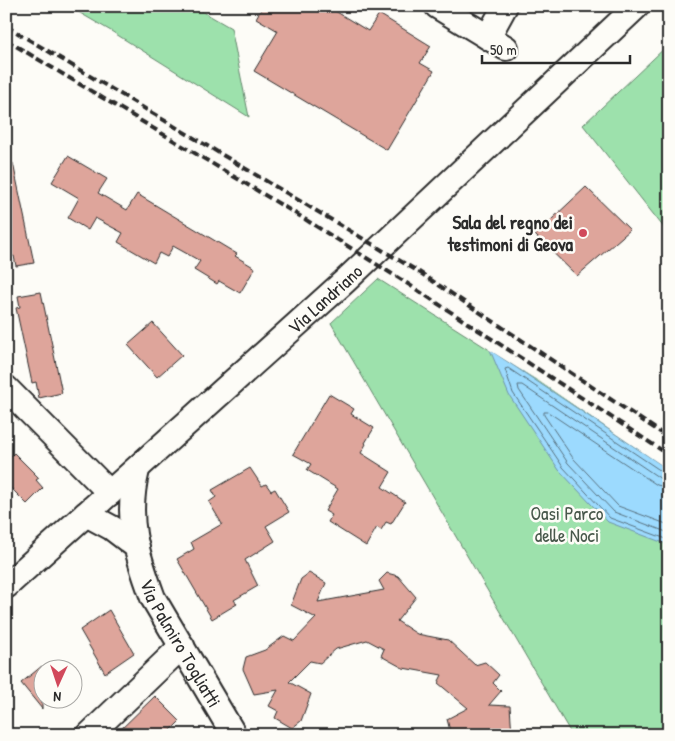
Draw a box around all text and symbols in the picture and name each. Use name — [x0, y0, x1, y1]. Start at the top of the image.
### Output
scale bar — [482, 32, 630, 64]
text: 50 m — [490, 39, 517, 60]
place label: Sala del regno dei testimoni di Geova — [447, 209, 574, 257]
marker: Sala del regno dei testimoni di Geova — [577, 227, 589, 239]
street label: Via Landriano — [282, 258, 368, 340]
park label: Oasi Parco delle Noci — [531, 500, 604, 548]
street label: Via Palmiro Togliatti — [134, 575, 228, 712]
north arrow — [32, 658, 82, 708]
text: N — [53, 688, 62, 707]

